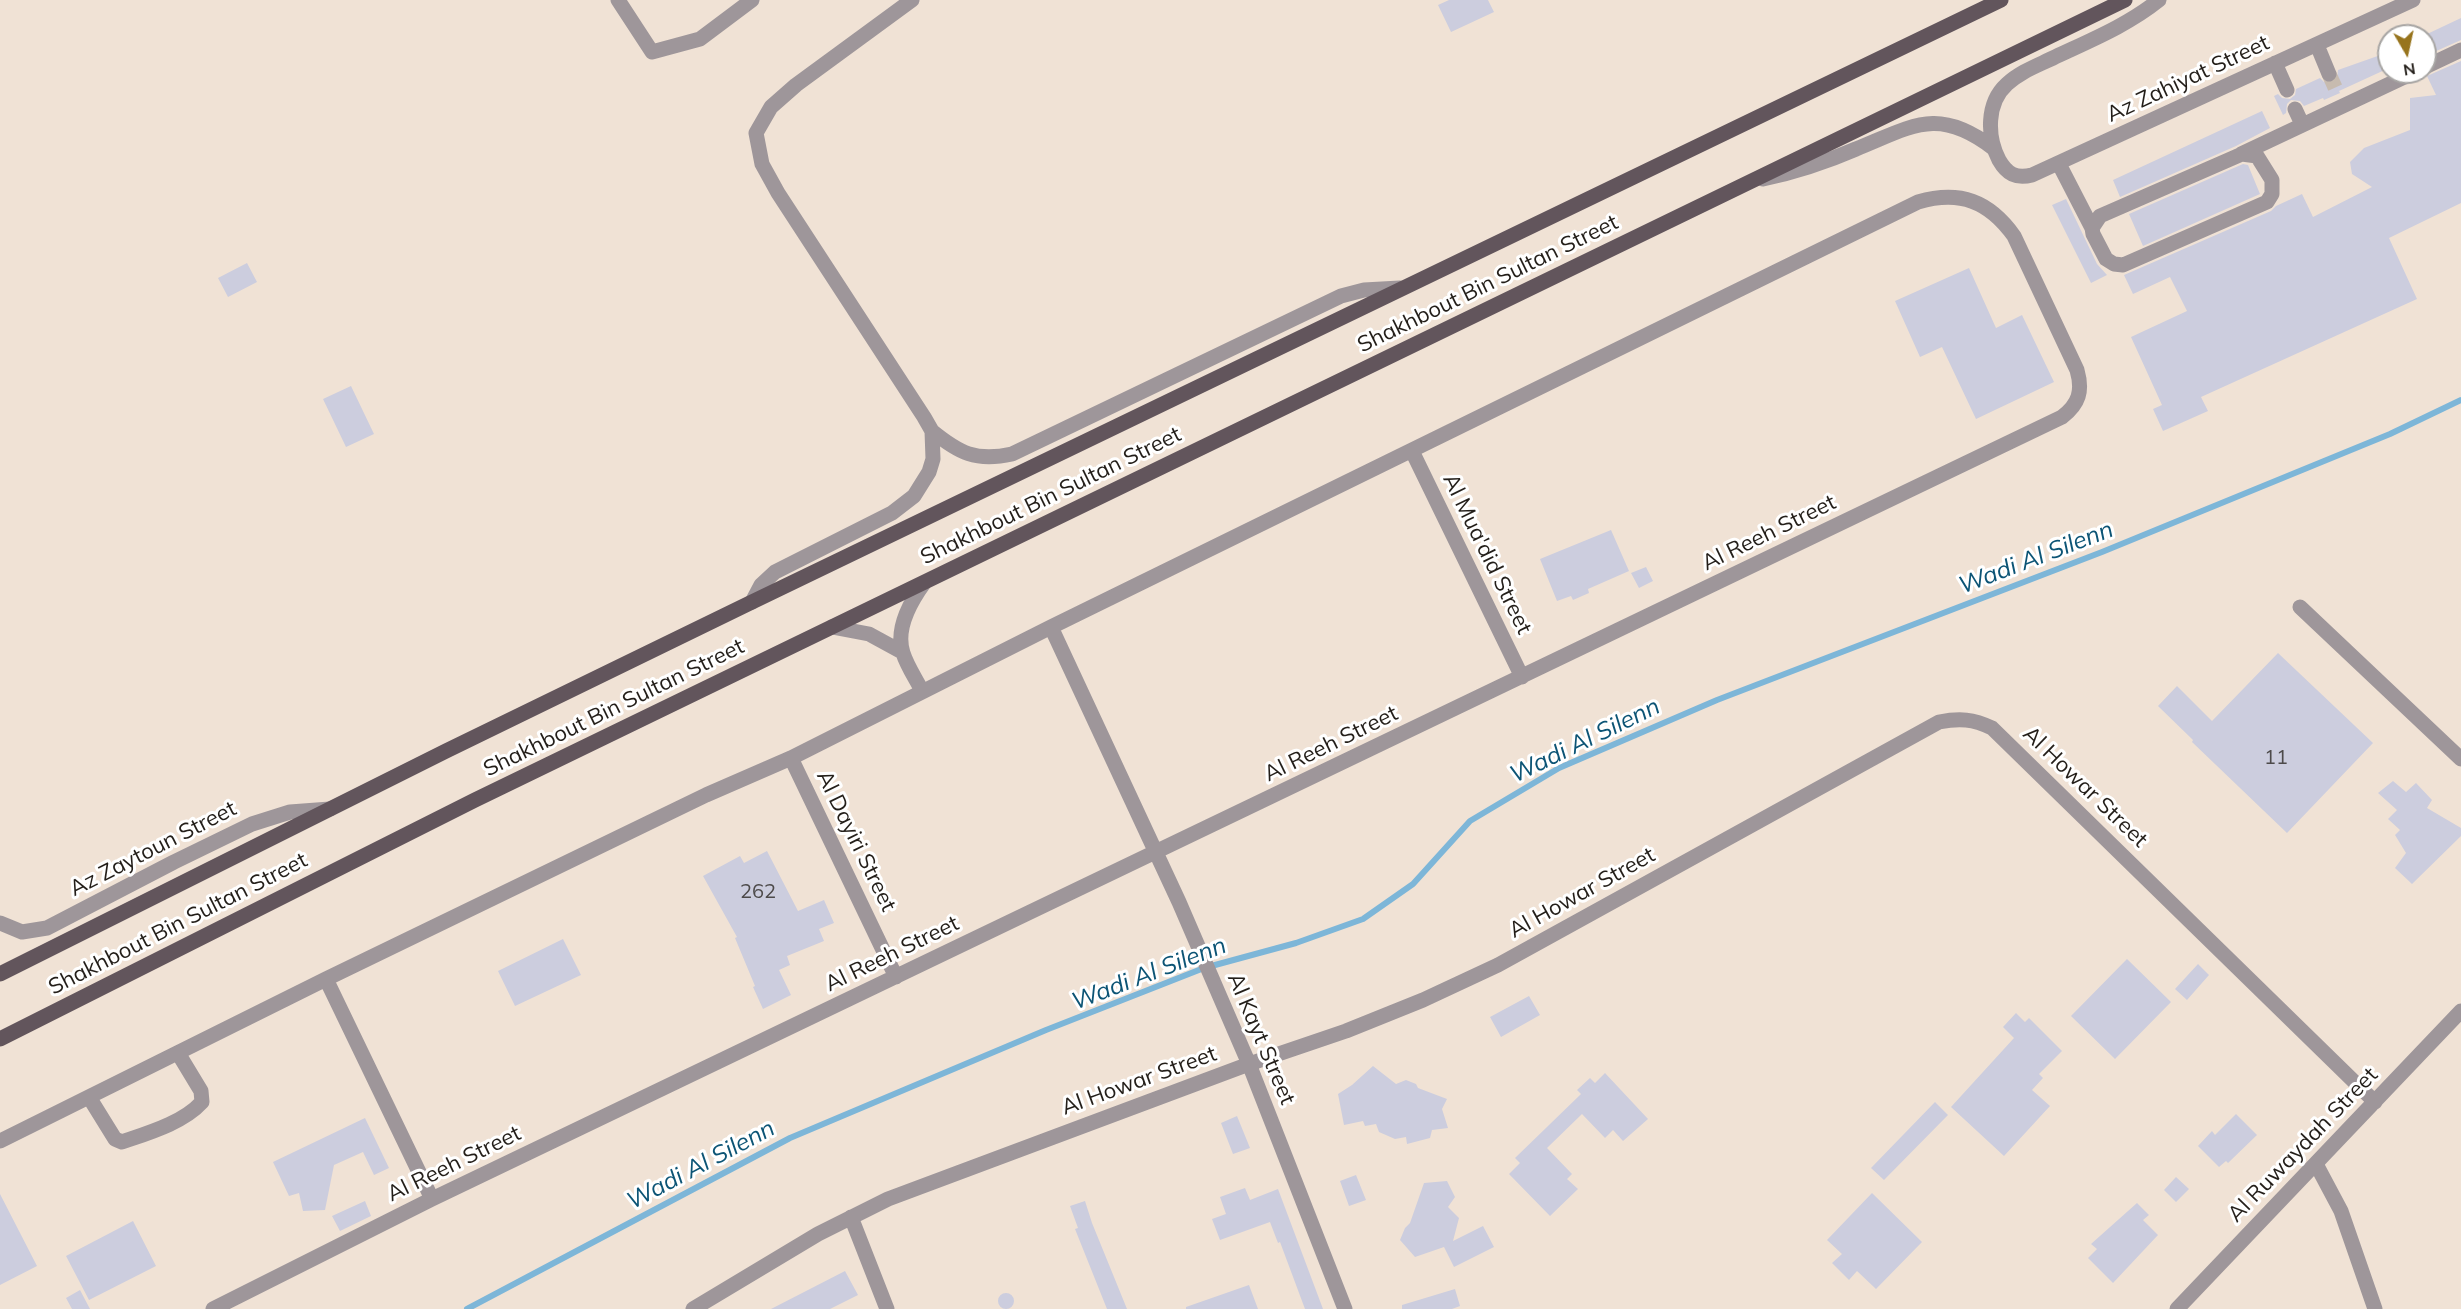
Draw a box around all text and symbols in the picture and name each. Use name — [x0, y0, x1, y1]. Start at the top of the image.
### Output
north arrow — [2377, 24, 2437, 84]
street label: Az Zahiyat Street — [2102, 30, 2274, 128]
text: N — [2402, 59, 2417, 81]
street label: Shakhbout Bin Sultan Street — [1353, 209, 1623, 359]
street label: Shakhbout Bin Sultan Street — [916, 421, 1186, 571]
street label: Al Mua'did Street — [1437, 470, 1537, 638]
street label: Al Reeh Street — [1698, 489, 1840, 577]
water label: Wadi Al Silenn — [1955, 515, 2117, 601]
street label: Shakhbout Bin Sultan Street — [479, 633, 749, 783]
water label: Wadi Al Silenn — [1505, 692, 1665, 790]
street label: Al Reeh Street — [1260, 700, 1402, 788]
street label: Al Howar Street — [2017, 721, 2153, 853]
house number: 11 — [2264, 746, 2288, 770]
street label: Al Dayiri Street — [811, 766, 901, 916]
street label: Az Zaytoun Street — [65, 796, 241, 902]
street label: Al Howar Street — [1504, 842, 1660, 944]
street label: Shakhbout Bin Sultan Street — [44, 847, 312, 1001]
house number: 262 — [740, 880, 776, 904]
street label: Al Reeh Street — [821, 910, 963, 998]
water label: Wadi Al Silenn — [1068, 931, 1230, 1017]
street label: Al Kayt Street — [1221, 969, 1301, 1109]
street label: Al Howar Street — [1058, 1041, 1220, 1121]
street label: Al Ruwaydah Street — [2222, 1062, 2384, 1228]
water label: Wadi Al Silenn — [622, 1114, 780, 1216]
street label: Al Reeh Street — [383, 1120, 525, 1208]

